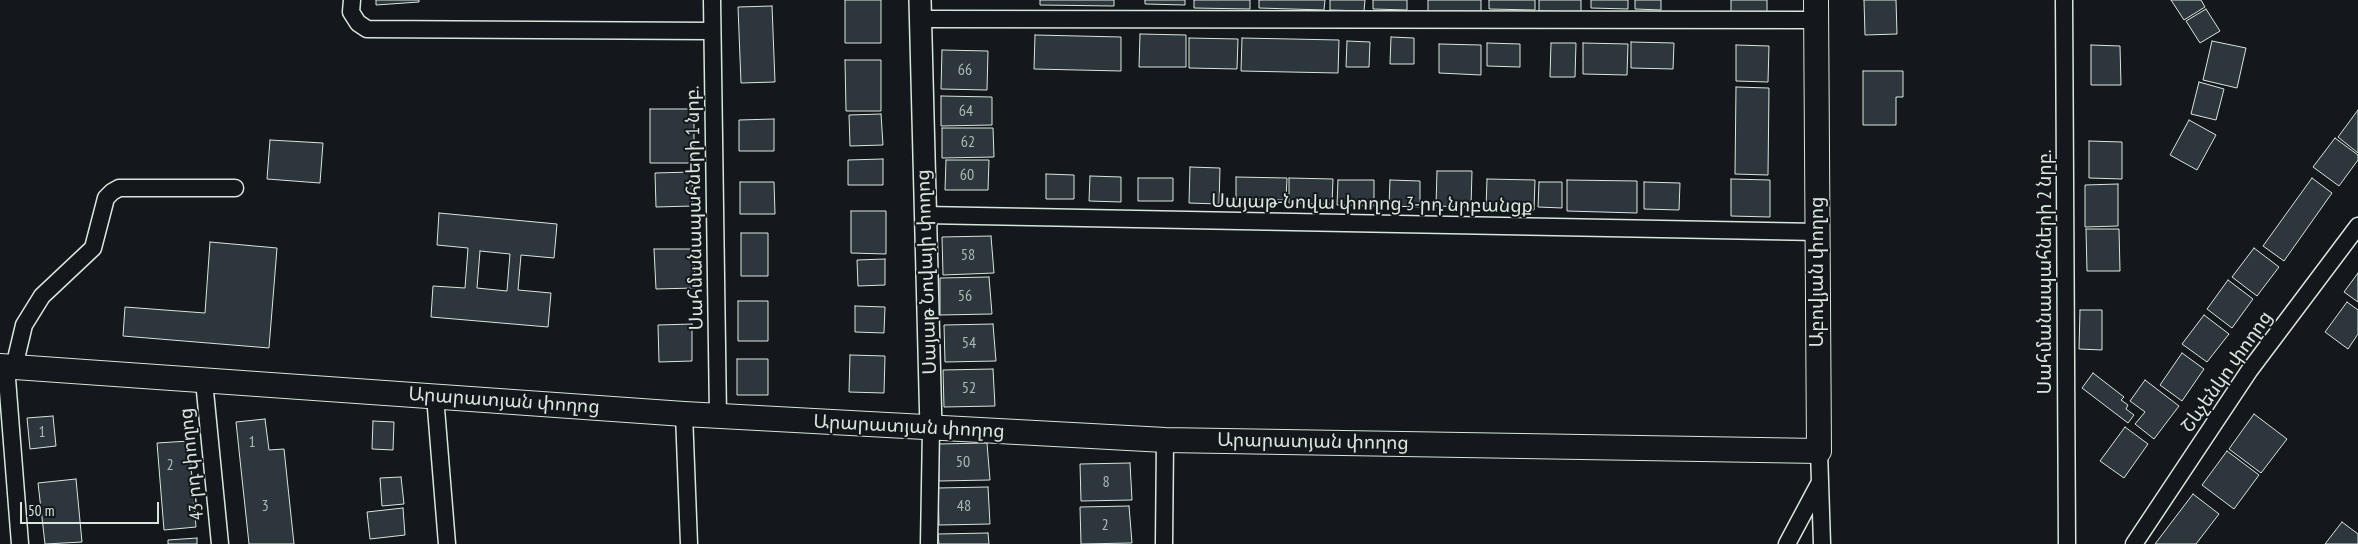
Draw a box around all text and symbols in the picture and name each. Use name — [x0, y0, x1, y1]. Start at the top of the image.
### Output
house number: 66 — [958, 60, 972, 80]
street label: Սահմանապահների 1 նրբ. — [681, 85, 709, 331]
house number: 64 — [959, 101, 973, 121]
house number: 62 — [961, 132, 975, 152]
street label: Սահմանապահների 2 նրբ. — [2035, 150, 2057, 394]
house number: 60 — [960, 165, 974, 185]
street label: Սայաթ Նովայի փողոց — [912, 169, 942, 375]
street label: Սայաթ-Նովա փողոց 3-րդ նրբանցք — [1211, 190, 1533, 218]
street label: Աբովյան փողոց — [1807, 197, 1829, 347]
house number: 58 — [961, 245, 975, 265]
house number: 56 — [958, 286, 972, 306]
street label: Շևչենկո փողոց — [2177, 307, 2277, 437]
house number: 54 — [962, 333, 976, 353]
house number: 52 — [962, 378, 976, 398]
street label: Արարատյան փողոց — [408, 383, 600, 419]
street label: 43-րդ փողոց — [175, 407, 209, 521]
street label: Արարատյան փողոց — [813, 411, 1005, 443]
house number: 1 — [38, 422, 46, 442]
street label: Արարատյան փողոց — [1217, 429, 1409, 455]
house number: 1 — [248, 432, 256, 452]
house number: 50 — [956, 452, 970, 472]
house number: 2 — [166, 455, 174, 475]
house number: 8 — [1102, 472, 1110, 492]
scale bar — [22, 492, 161, 524]
house number: 3 — [261, 496, 269, 516]
house number: 48 — [957, 496, 971, 516]
text: 50 m — [28, 501, 54, 520]
house number: 2 — [1101, 515, 1109, 535]

